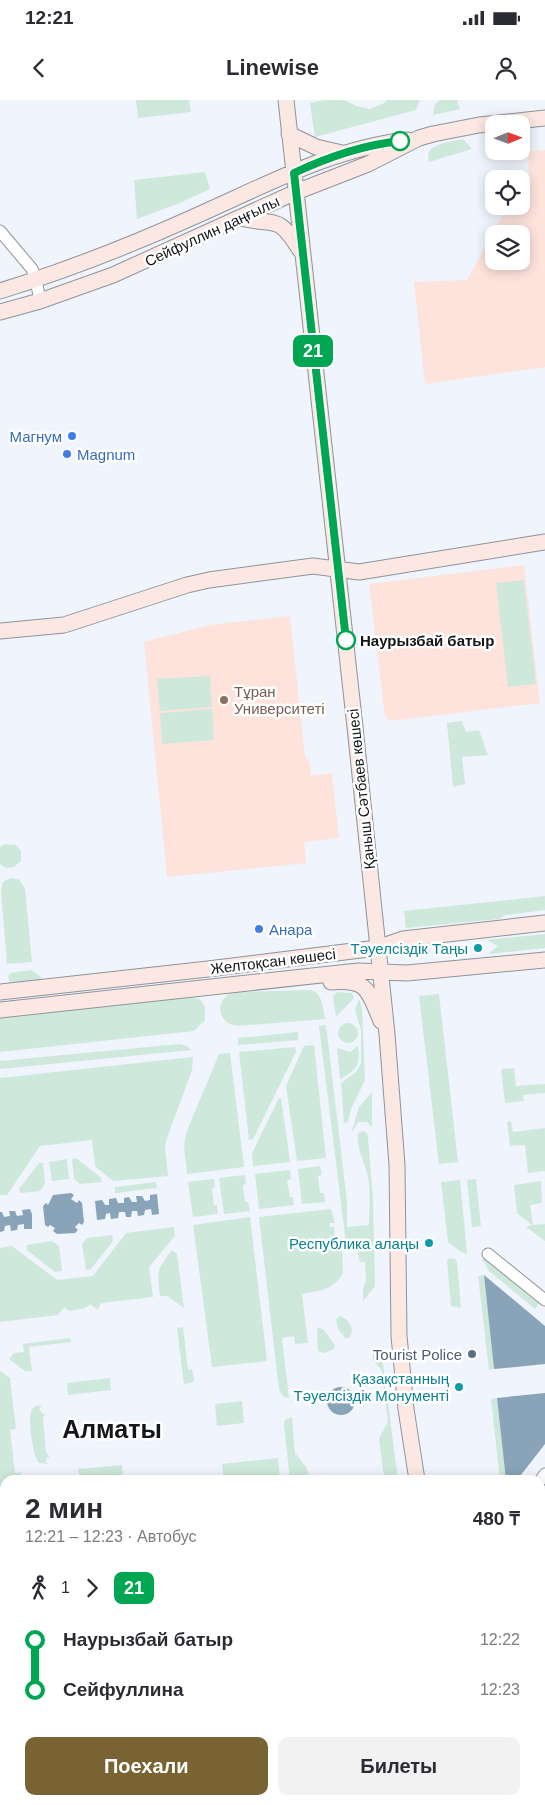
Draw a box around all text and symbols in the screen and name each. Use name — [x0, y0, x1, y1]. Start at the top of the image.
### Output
text: 12:21 — [25, 7, 74, 28]
icon: back — [25, 54, 53, 82]
icon: person — [492, 54, 520, 82]
text: Linewise — [226, 55, 319, 80]
north arrow — [485, 115, 530, 160]
map controls — [485, 115, 530, 270]
unlabelled marker — [390, 131, 410, 151]
button: locate — [485, 170, 530, 215]
street label: Сейфуллин даңғылы — [142, 192, 282, 270]
button: layers — [485, 225, 530, 270]
line badge: 21 — [290, 335, 336, 367]
text: 21 — [303, 341, 323, 361]
place label: Магнум — [10, 428, 62, 445]
marker: Магнум — [66, 430, 78, 442]
place label: Magnum — [77, 446, 135, 463]
marker: Magnum — [61, 448, 73, 460]
marker: Наурызбай батыр — [336, 630, 356, 650]
place label: Наурызбай батыр — [360, 632, 494, 649]
place label: Тұран Университеті — [234, 683, 325, 717]
marker: Тұран Университеті — [218, 694, 230, 706]
street label: Қаныш Сәтбаев көшесі — [344, 708, 378, 870]
place label: Анара — [269, 921, 313, 938]
marker: Анара — [253, 923, 265, 935]
place label: Тәуелсіздік Таңы — [350, 940, 468, 957]
marker: Тәуелсіздік Таңы — [472, 942, 484, 954]
street label: Желтоқсан көшесі — [209, 945, 337, 977]
place label: Республика алаңы — [289, 1235, 419, 1252]
marker: Республика алаңы — [423, 1237, 435, 1249]
place label: Tourist Police — [373, 1346, 462, 1363]
marker: Tourist Police — [466, 1348, 478, 1360]
place label: Қазақстанның Тәуелсіздік Монументі — [294, 1370, 450, 1404]
marker: Қазақстанның Тәуелсіздік Монументі — [453, 1381, 465, 1393]
district label: Алматы — [62, 1415, 162, 1443]
text: 2 мин — [25, 1493, 103, 1524]
text: 480 ₸ — [473, 1508, 520, 1529]
text: 12:21 – 12:23 · Автобус — [25, 1528, 197, 1545]
icon: walk — [25, 1574, 53, 1602]
icon: forward — [78, 1574, 106, 1602]
text: 21 — [124, 1578, 144, 1598]
text: 1 — [61, 1579, 70, 1596]
text: Наурызбай батыр — [63, 1629, 233, 1650]
text: 12:22 — [480, 1631, 520, 1648]
text: Сейфуллина — [63, 1679, 184, 1700]
text: 12:23 — [480, 1681, 520, 1698]
button: Поехали — [25, 1737, 268, 1795]
button: Билеты — [278, 1737, 520, 1795]

